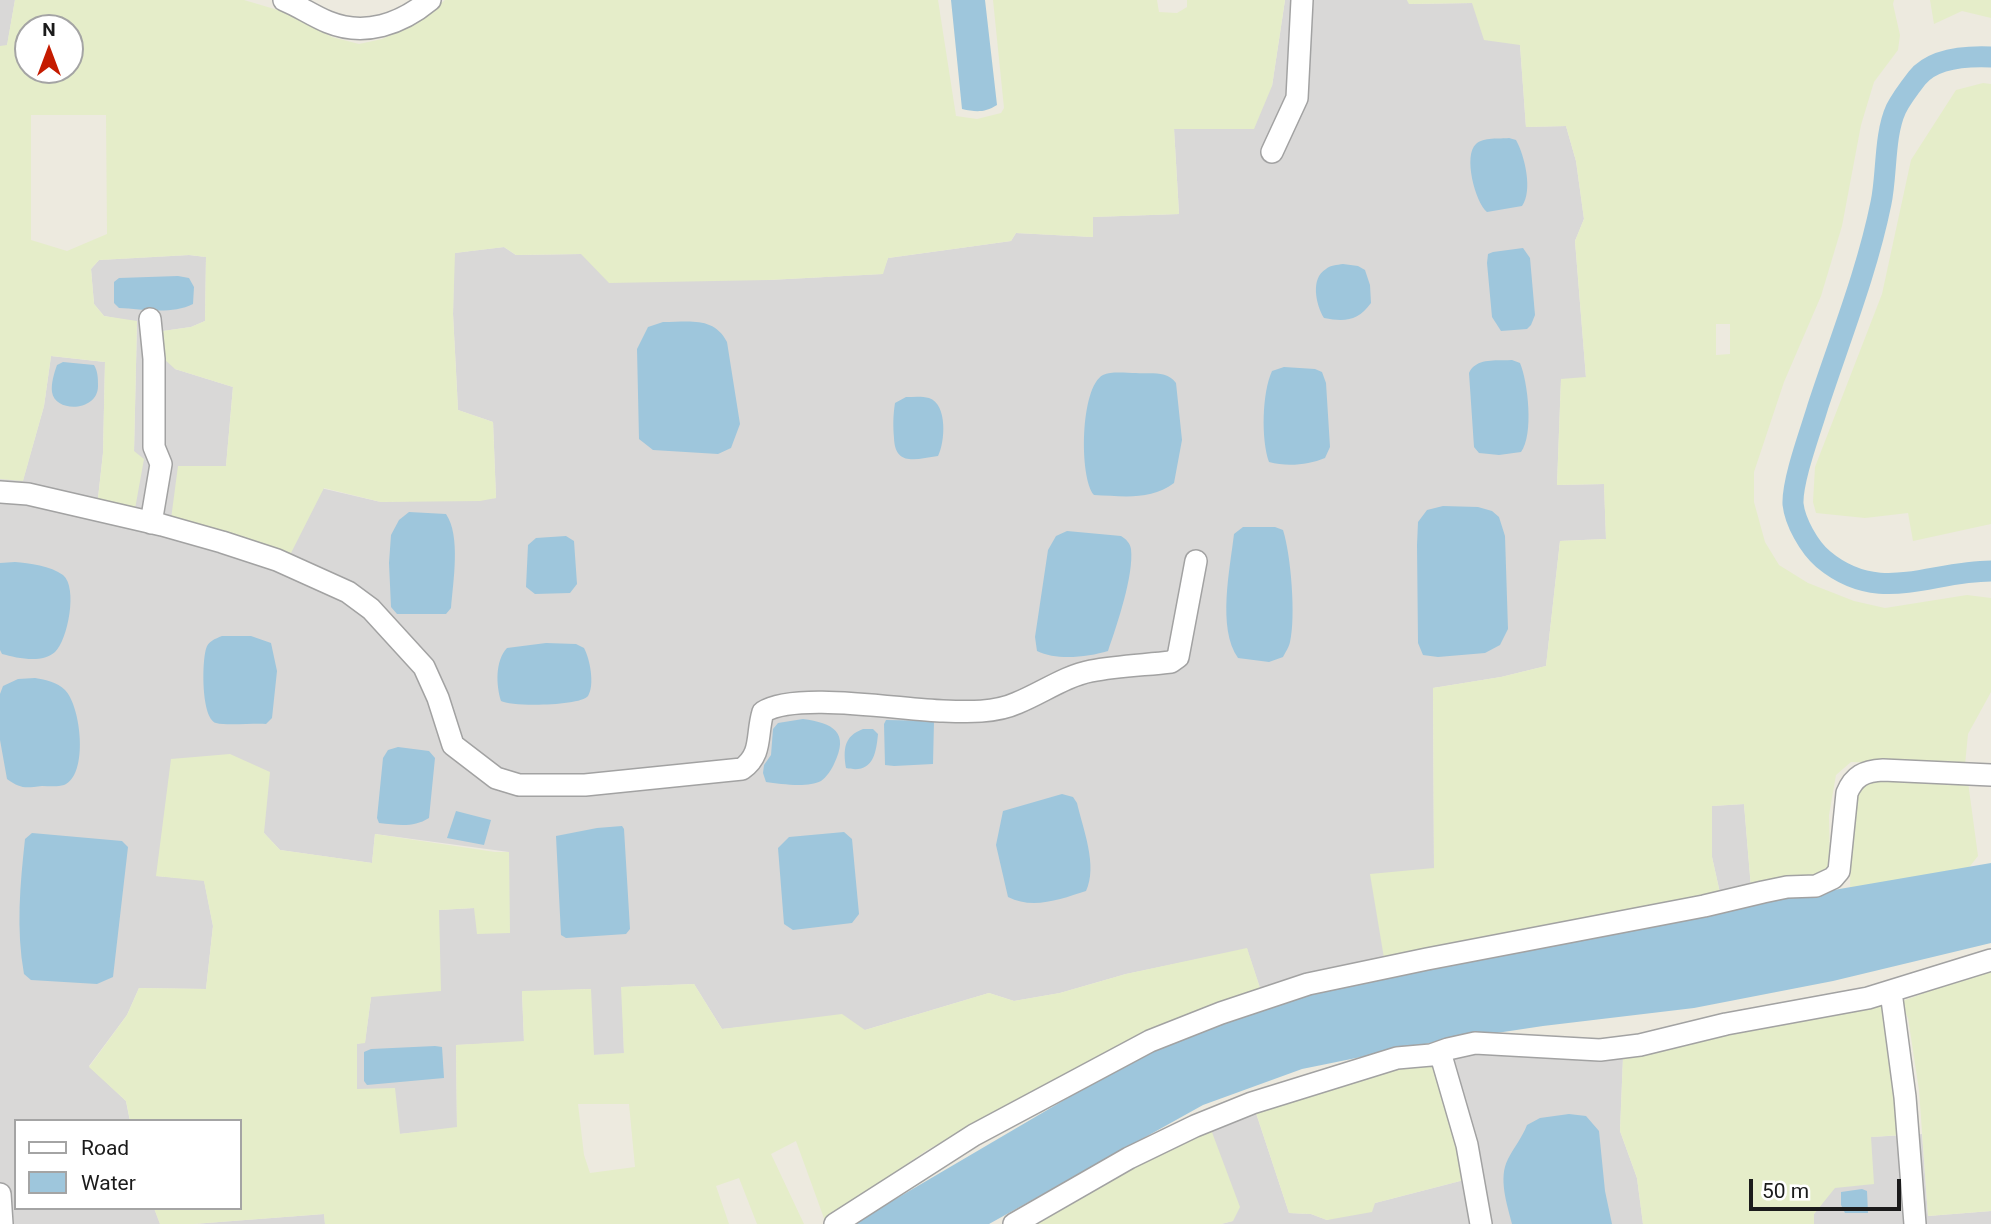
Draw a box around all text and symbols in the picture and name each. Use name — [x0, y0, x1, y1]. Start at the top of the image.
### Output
north arrow — [14, 14, 84, 84]
text: N — [42, 18, 56, 41]
legend — [14, 1119, 242, 1210]
text: Road — [81, 1136, 129, 1160]
scale bar — [1753, 1164, 1905, 1208]
text: Water — [81, 1171, 136, 1195]
text: 50 m — [1762, 1179, 1809, 1203]

